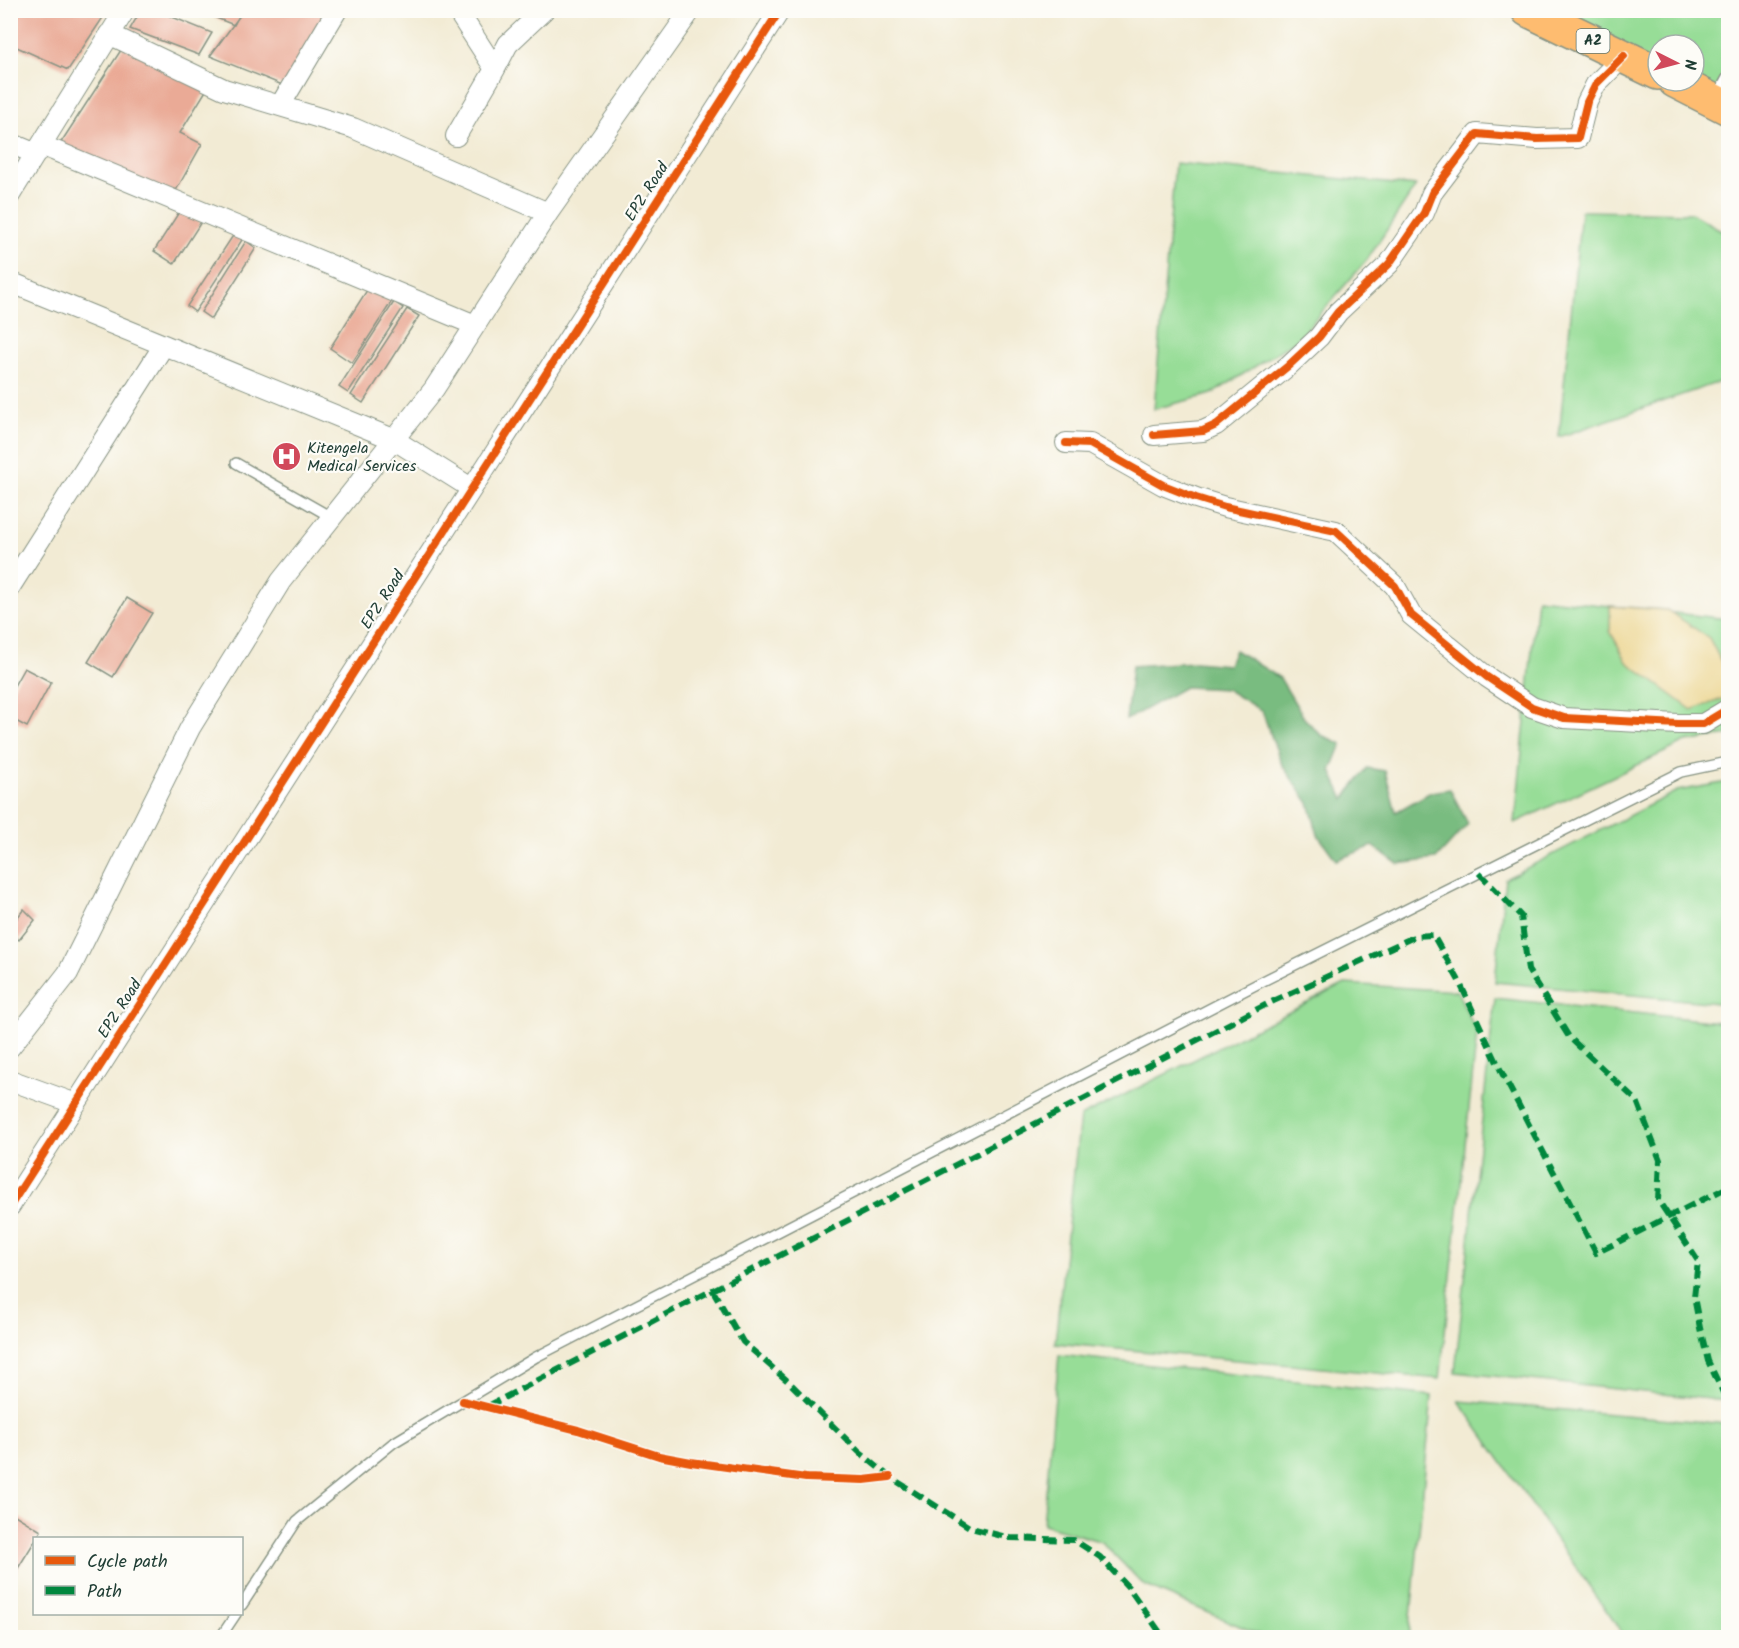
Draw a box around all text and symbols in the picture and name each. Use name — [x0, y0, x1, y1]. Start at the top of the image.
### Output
road number: A2 — [1576, 29, 1610, 53]
north arrow — [1646, 33, 1706, 93]
text: N — [1676, 58, 1702, 71]
street label: EPZ Road — [618, 156, 676, 227]
place label: Kitengela Medical Services — [307, 436, 416, 479]
hospital icon: Kitengela Medical Services — [270, 441, 302, 473]
street label: EPZ Road — [354, 564, 412, 635]
street label: EPZ Road — [91, 973, 149, 1044]
legend — [33, 1537, 243, 1615]
text: Cycle path — [87, 1548, 168, 1577]
text: Path — [87, 1578, 122, 1607]

